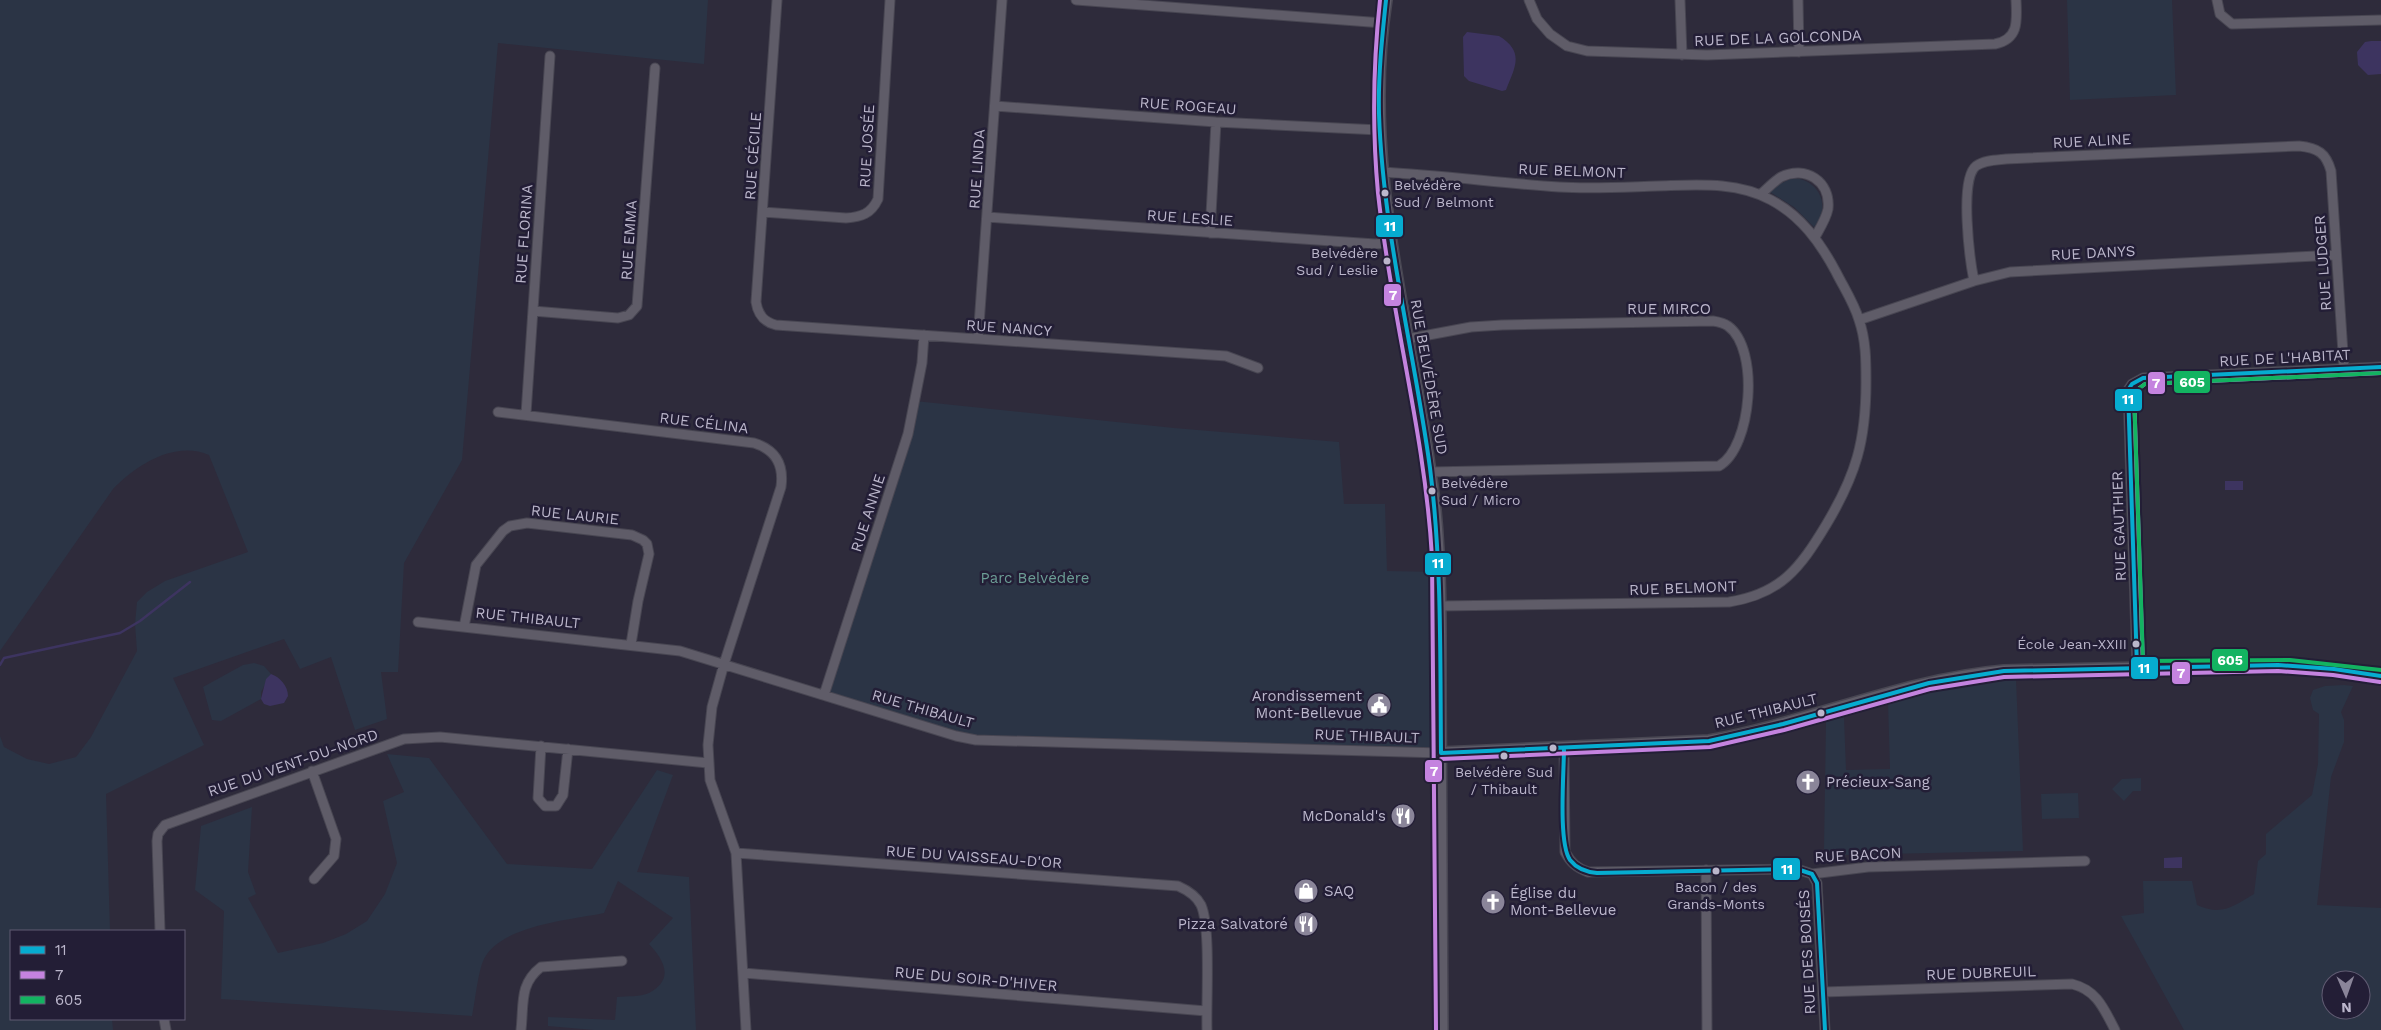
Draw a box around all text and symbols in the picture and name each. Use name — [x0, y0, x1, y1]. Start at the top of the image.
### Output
street label: RUE DE LA GOLCONDA — [1694, 26, 1862, 50]
street label: RUE ROGEAU — [1139, 94, 1237, 118]
street label: RUE JOSÉE — [856, 104, 878, 188]
street label: RUE CÉCILE — [741, 111, 765, 201]
street label: RUE LINDA — [965, 128, 989, 210]
street label: RUE ALINE — [2052, 130, 2132, 152]
street label: RUE BELMONT — [1518, 160, 1626, 182]
place label: Belvédère Sud / Belmont — [1394, 177, 1494, 210]
street label: RUE FLORINA — [512, 184, 536, 284]
marker: Belvédère Sud / Belmont — [1380, 188, 1390, 198]
street label: RUE EMMA — [617, 199, 641, 281]
street label: RUE LESLIE — [1146, 206, 1234, 230]
line badge: 11 — [1375, 214, 1404, 238]
street label: RUE LUDGER — [2311, 215, 2335, 311]
text: 11 — [1384, 218, 1396, 234]
street label: RUE DANYS — [2050, 242, 2136, 264]
place label: Belvédère Sud / Leslie — [1296, 245, 1378, 278]
marker: Belvédère Sud / Leslie — [1382, 256, 1392, 266]
line badge: 7 — [1383, 283, 1402, 307]
text: 7 — [1389, 287, 1398, 303]
street label: RUE BELVÉDÈRE SUD — [1406, 298, 1452, 456]
street label: RUE MIRCO — [1627, 300, 1711, 318]
street label: RUE NANCY — [965, 316, 1053, 340]
street label: RUE DE L'HABITAT — [2219, 346, 2351, 370]
line badge: 605 — [2173, 370, 2211, 394]
line badge: 7 — [2147, 371, 2166, 395]
text: 605 — [2179, 374, 2205, 390]
text: 7 — [2152, 375, 2161, 391]
line badge: 11 — [2114, 388, 2143, 412]
text: 11 — [2122, 391, 2134, 407]
street label: RUE CÉLINA — [659, 409, 750, 437]
street label: RUE GAUTHIER — [2108, 471, 2130, 581]
street label: RUE ANNIE — [847, 472, 889, 554]
place label: Belvédère Sud / Micro — [1441, 475, 1520, 508]
marker: Belvédère Sud / Micro — [1427, 486, 1437, 496]
street label: RUE LAURIE — [530, 501, 620, 529]
line badge: 11 — [1424, 552, 1452, 576]
text: 11 — [1432, 555, 1444, 571]
park label: Parc Belvédère — [981, 569, 1089, 587]
street label: RUE BELMONT — [1629, 577, 1737, 599]
street label: RUE THIBAULT — [475, 604, 581, 632]
place label: École Jean-XXIII — [2017, 636, 2127, 652]
marker: École Jean-XXIII — [2131, 639, 2141, 649]
line badge: 605 — [2211, 648, 2249, 672]
text: 605 — [2217, 652, 2243, 668]
line badge: 11 — [2130, 656, 2159, 680]
text: 11 — [2138, 660, 2150, 676]
line badge: 7 — [2171, 661, 2191, 685]
text: 7 — [2177, 665, 2186, 681]
street label: RUE THIBAULT — [870, 686, 976, 732]
place label: Arondissement Mont-Bellevue — [1252, 687, 1363, 722]
street label: RUE THIBAULT — [1713, 690, 1819, 732]
public building icon: Arondissement Mont-Bellevue — [1366, 692, 1392, 718]
unlabelled marker — [1816, 708, 1826, 718]
street label: RUE DU VENT-DU-NORD — [205, 725, 381, 801]
street label: RUE THIBAULT — [1314, 725, 1420, 747]
unlabelled marker — [1548, 743, 1558, 753]
marker: Belvédère Sud / Thibault — [1499, 751, 1509, 761]
line badge: 7 — [1424, 759, 1443, 783]
text: 7 — [1430, 763, 1439, 779]
place label: Belvédère Sud / Thibault — [1455, 764, 1553, 797]
church icon: Précieux-Sang — [1795, 769, 1821, 795]
place label: Précieux-Sang — [1826, 773, 1930, 791]
restaurant icon: McDonald's — [1390, 803, 1416, 829]
place label: McDonald's — [1302, 807, 1386, 825]
street label: RUE DU VAISSEAU-D'OR — [885, 842, 1063, 872]
street label: RUE BACON — [1814, 844, 1902, 866]
line badge: 11 — [1772, 857, 1801, 881]
text: 11 — [1781, 861, 1793, 877]
marker: Bacon / des Grands-Monts — [1711, 866, 1721, 876]
shop icon: SAQ — [1293, 878, 1319, 904]
place label: Bacon / des Grands-Monts — [1667, 879, 1765, 912]
place label: SAQ — [1324, 882, 1354, 900]
place label: Église du Mont-Bellevue — [1510, 884, 1616, 919]
church icon: Église du Mont-Bellevue — [1480, 889, 1506, 915]
street label: RUE DES BOISÉS — [1795, 889, 1819, 1015]
restaurant icon: Pizza Salvatoré — [1293, 911, 1319, 937]
place label: Pizza Salvatoré — [1178, 915, 1288, 933]
legend — [10, 930, 185, 1020]
text: 11 — [55, 941, 67, 959]
street label: RUE DUBREUIL — [1926, 962, 2036, 984]
street label: RUE DU SOIR-D'HIVER — [894, 963, 1058, 995]
text: 7 — [55, 966, 63, 984]
north arrow — [2321, 970, 2371, 1020]
text: 605 — [55, 991, 82, 1009]
text: N — [2341, 1000, 2352, 1016]

